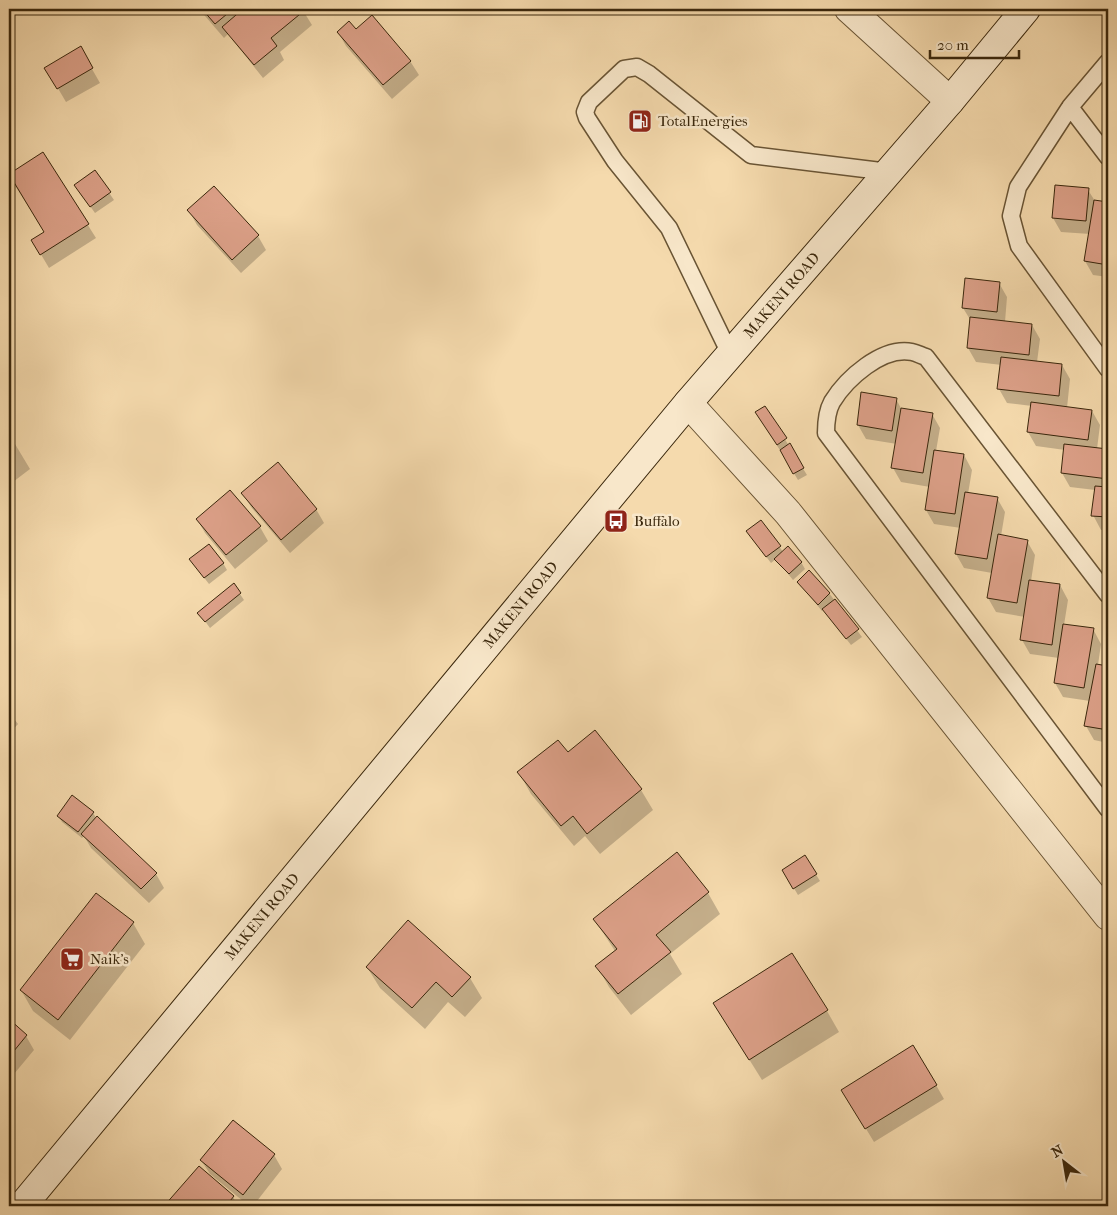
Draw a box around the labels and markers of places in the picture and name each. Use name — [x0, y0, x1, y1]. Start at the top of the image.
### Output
fuel station icon: TotalEnergies — [627, 108, 653, 134]
place label: TotalEnergies — [658, 112, 748, 130]
bus stop icon: Buffalo — [603, 508, 629, 534]
place label: Buffalo — [634, 512, 680, 530]
supermarket icon: Naik's — [59, 946, 85, 972]
place label: Naik's — [90, 950, 129, 968]

